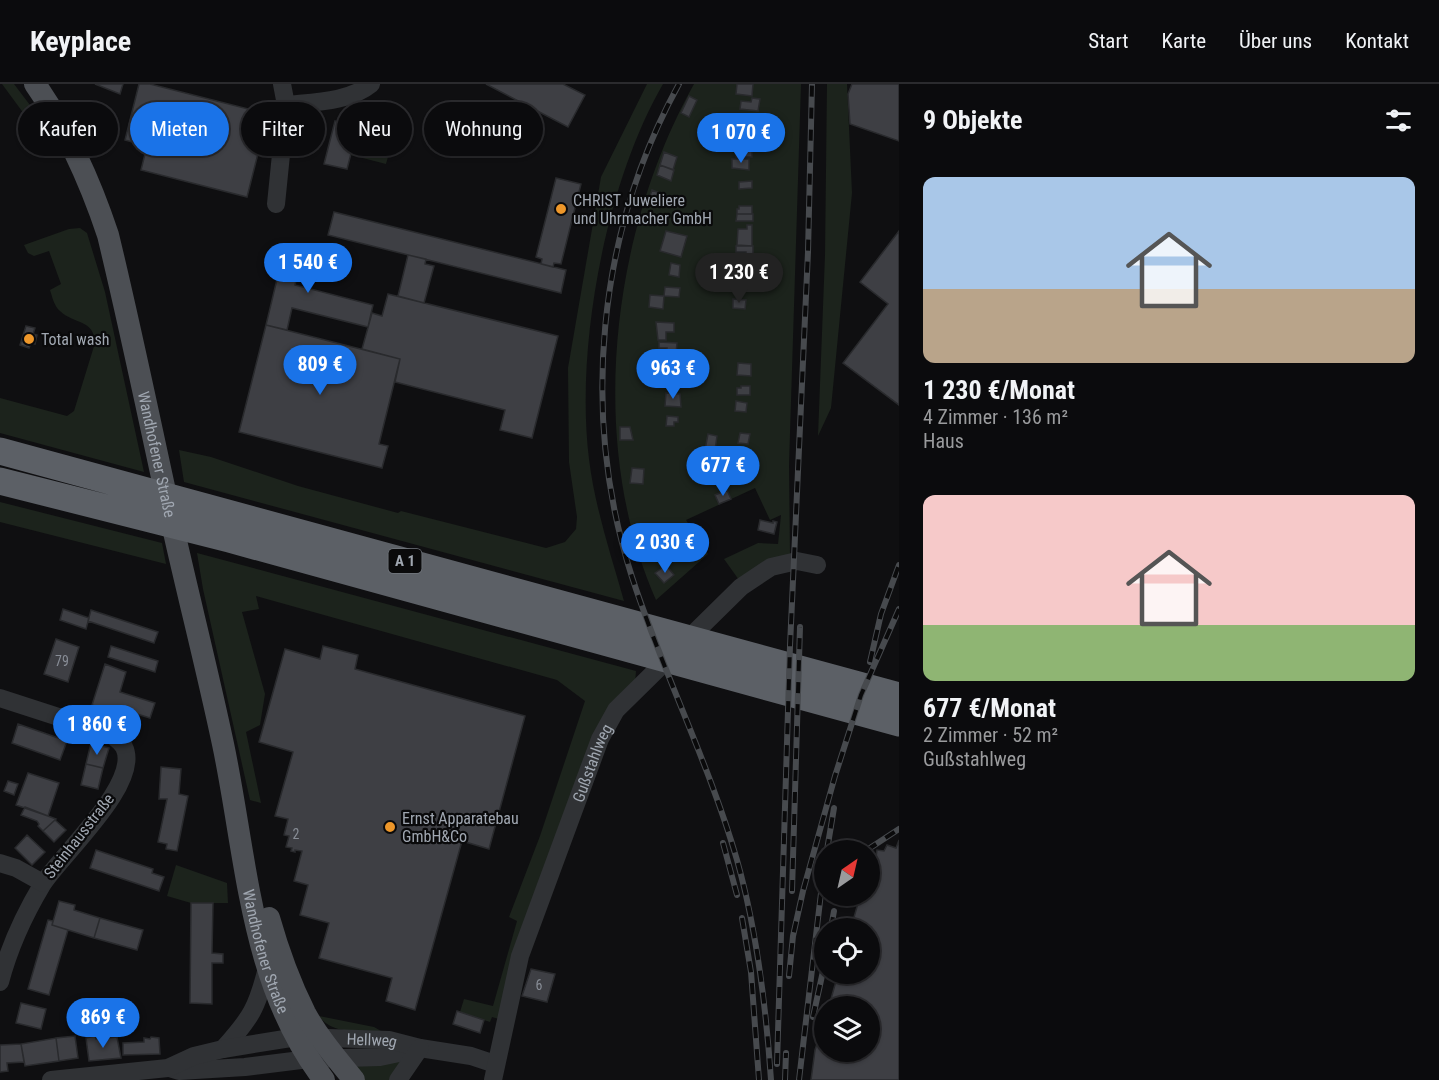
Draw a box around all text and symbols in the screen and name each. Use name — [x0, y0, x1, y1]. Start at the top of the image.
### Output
text: Keyplace — [30, 25, 131, 58]
text: Start — [1088, 29, 1129, 53]
text: Karte — [1162, 29, 1206, 53]
text: Über uns — [1239, 29, 1312, 53]
text: Kontakt — [1345, 29, 1409, 53]
chip: Kaufen — [18, 102, 118, 156]
chip: Mieten — [130, 102, 229, 156]
chip: Filter — [241, 102, 325, 156]
chip: Neu — [337, 102, 412, 156]
chip: Wohnung — [424, 102, 543, 156]
icon: filters — [1382, 104, 1415, 137]
text: 9 Objekte — [923, 105, 1022, 135]
pin: 1 070 € — [686, 113, 796, 164]
text: 1 070 € — [711, 120, 771, 144]
place label: CHRIST Juweliere und Uhrmacher GmbH — [573, 191, 712, 228]
marker: CHRIST Juweliere und Uhrmacher GmbH — [554, 202, 568, 216]
icon: home — [1115, 216, 1223, 324]
pin: 1 540 € — [253, 243, 363, 294]
text: 1 540 € — [278, 250, 338, 274]
pin: 1 230 € — [684, 253, 794, 304]
text: 1 230 € — [709, 260, 769, 284]
place label: Total wash — [41, 330, 109, 349]
marker: Total wash — [22, 332, 36, 346]
pin: 809 € — [278, 345, 362, 396]
pin: 963 € — [631, 349, 715, 400]
text: 809 € — [297, 352, 343, 376]
text: 963 € — [650, 356, 696, 380]
text: 1 230 €/Monat — [923, 375, 1075, 405]
street label: Wandhofener Straße — [134, 390, 180, 519]
text: 4 Zimmer · 136 m² — [923, 405, 1068, 429]
text: Haus — [923, 429, 964, 453]
pin: 677 € — [681, 446, 765, 497]
text: 677 € — [700, 453, 746, 477]
pin: 2 030 € — [610, 523, 720, 574]
text: 2 030 € — [635, 530, 695, 554]
icon: home — [1115, 534, 1223, 642]
road number: A 1 — [388, 549, 422, 573]
house number: 79 — [55, 653, 69, 669]
text: 677 €/Monat — [923, 693, 1056, 723]
pin: 1 860 € — [42, 705, 152, 756]
text: 1 860 € — [67, 712, 127, 736]
street label: Gußstahlweg — [568, 720, 616, 805]
text: 2 Zimmer · 52 m² — [923, 723, 1058, 747]
text: Gußstahlweg — [923, 747, 1026, 771]
street label: Steinhausstraße — [40, 790, 118, 882]
place label: Ernst Apparatebau GmbH&Co — [402, 809, 519, 846]
marker: Ernst Apparatebau GmbH&Co — [383, 820, 397, 834]
house number: 2 — [293, 826, 300, 842]
north arrow — [814, 840, 880, 906]
map controls — [814, 840, 880, 1062]
street label: Wandhofener Straße — [239, 888, 293, 1016]
button: locate — [814, 918, 880, 984]
house number: 6 — [536, 977, 543, 993]
button: layers — [814, 996, 880, 1062]
pin: 869 € — [61, 998, 145, 1049]
text: 869 € — [80, 1005, 126, 1029]
street label: Hellweg — [346, 1029, 399, 1051]

